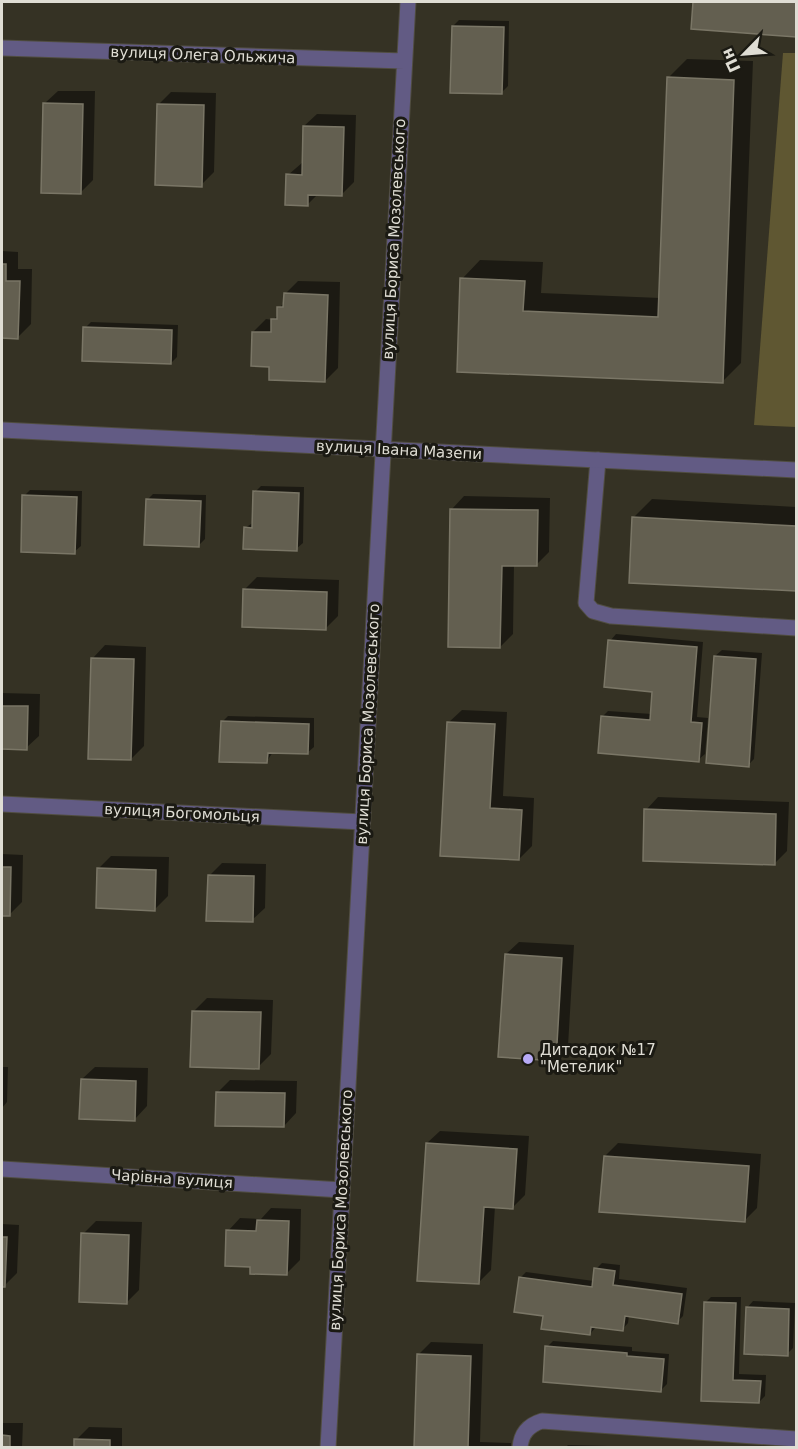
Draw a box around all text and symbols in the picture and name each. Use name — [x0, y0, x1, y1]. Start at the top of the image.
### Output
north arrow — [714, 24, 774, 84]
street label: вулиця Олега Ольжича — [110, 43, 296, 67]
text: Пн — [717, 45, 745, 75]
street label: вулиця Бориса Мозолевського — [379, 118, 409, 360]
street label: вулиця Івана Мазепи — [316, 437, 482, 463]
street label: вулиця Бориса Мозолевського — [353, 603, 383, 845]
street label: вулиця Богомольця — [104, 800, 260, 826]
place label: Дитсадок №17 "Метелик" — [540, 1041, 656, 1076]
marker: Дитсадок №17 "Метелик" — [521, 1052, 535, 1066]
street label: вулиця Бориса Мозолевського — [326, 1089, 356, 1331]
street label: Чарівна вулиця — [110, 1166, 234, 1192]

